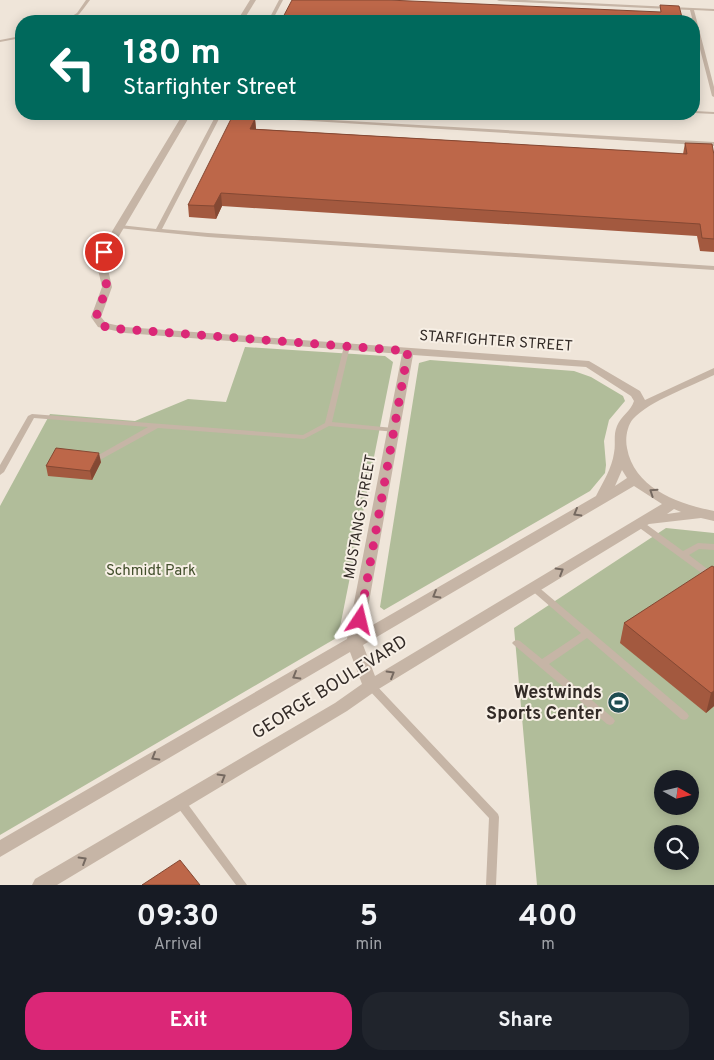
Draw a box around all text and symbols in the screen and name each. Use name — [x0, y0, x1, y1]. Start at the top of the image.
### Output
text: 180 m — [123, 32, 221, 76]
icon: left — [40, 35, 105, 100]
text: Starfighter Street — [123, 75, 296, 102]
pin — [83, 231, 125, 273]
icon: arrive — [90, 238, 118, 266]
street label: STARFIGHTER STREET — [419, 327, 573, 357]
street label: MUSTANG STREET — [341, 453, 381, 581]
one-way arrow — [649, 489, 659, 498]
one-way arrow — [573, 507, 582, 517]
park label: Schmidt Park — [106, 562, 196, 581]
one-way arrow — [554, 568, 563, 578]
one-way arrow — [433, 588, 442, 598]
position arrow — [333, 593, 385, 645]
street label: GEORGE BOULEVARD — [248, 631, 412, 745]
one-way arrow — [292, 670, 301, 680]
one-way arrow — [385, 671, 394, 681]
place label: Westwinds Sports Center — [486, 682, 603, 726]
sports icon: Westwinds Sports Center — [606, 691, 630, 715]
one-way arrow — [151, 751, 160, 761]
north arrow — [654, 770, 699, 815]
map controls — [654, 770, 699, 870]
one-way arrow — [217, 773, 226, 783]
button: search — [654, 825, 699, 870]
one-way arrow — [77, 857, 86, 867]
text: 09:30 — [136, 899, 219, 936]
text: 5 — [360, 899, 378, 936]
text: 400 — [519, 899, 578, 936]
text: Arrival — [154, 935, 202, 955]
text: min — [356, 935, 382, 955]
text: m — [541, 935, 555, 955]
button: Exit — [25, 992, 352, 1050]
button: Share — [362, 992, 689, 1050]

